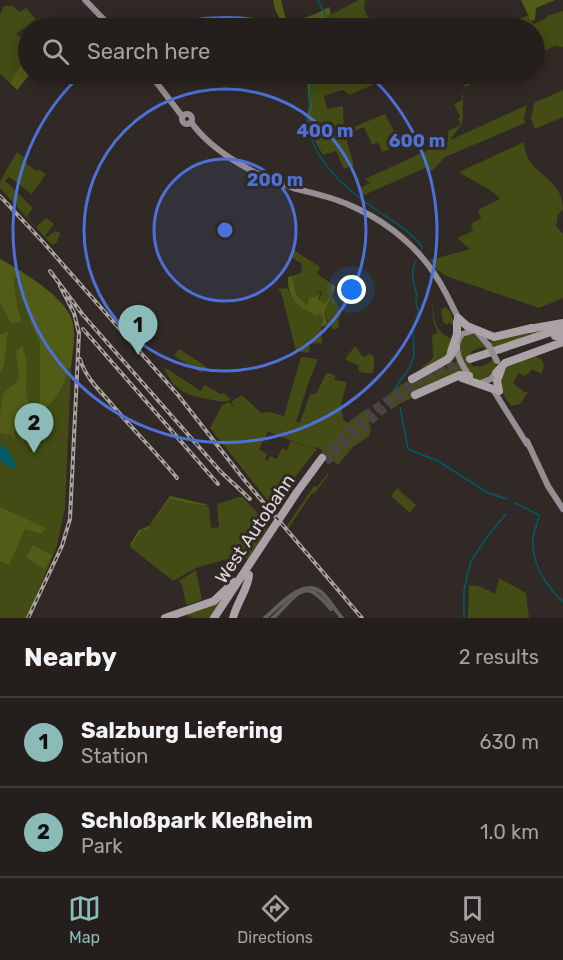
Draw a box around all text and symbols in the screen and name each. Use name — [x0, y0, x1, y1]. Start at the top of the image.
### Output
search box — [18, 18, 545, 84]
icon: search — [39, 35, 72, 68]
text: Search here — [87, 38, 210, 65]
text: 400 m — [296, 120, 354, 142]
text: 600 m — [389, 130, 445, 152]
text: 200 m — [247, 169, 303, 191]
centre of rings — [215, 220, 235, 240]
your location — [337, 275, 366, 304]
pin: 1 — [118, 306, 158, 355]
pin: 2 — [15, 404, 54, 453]
street label: West Autobahn — [210, 470, 300, 588]
text: Nearby — [24, 642, 117, 673]
text: 2 results — [459, 645, 539, 669]
text: Salzburg Liefering — [81, 717, 283, 744]
text: 1 — [39, 730, 48, 754]
text: 630 m — [480, 730, 539, 754]
text: Station — [81, 744, 148, 768]
text: Schloßpark Kleßheim — [81, 807, 313, 834]
text: 2 — [37, 820, 50, 844]
text: 1.0 km — [480, 820, 539, 844]
text: Park — [81, 834, 123, 858]
tab: Map — [68, 892, 101, 947]
tab: Directions — [237, 892, 313, 947]
tab: Saved — [449, 892, 495, 947]

